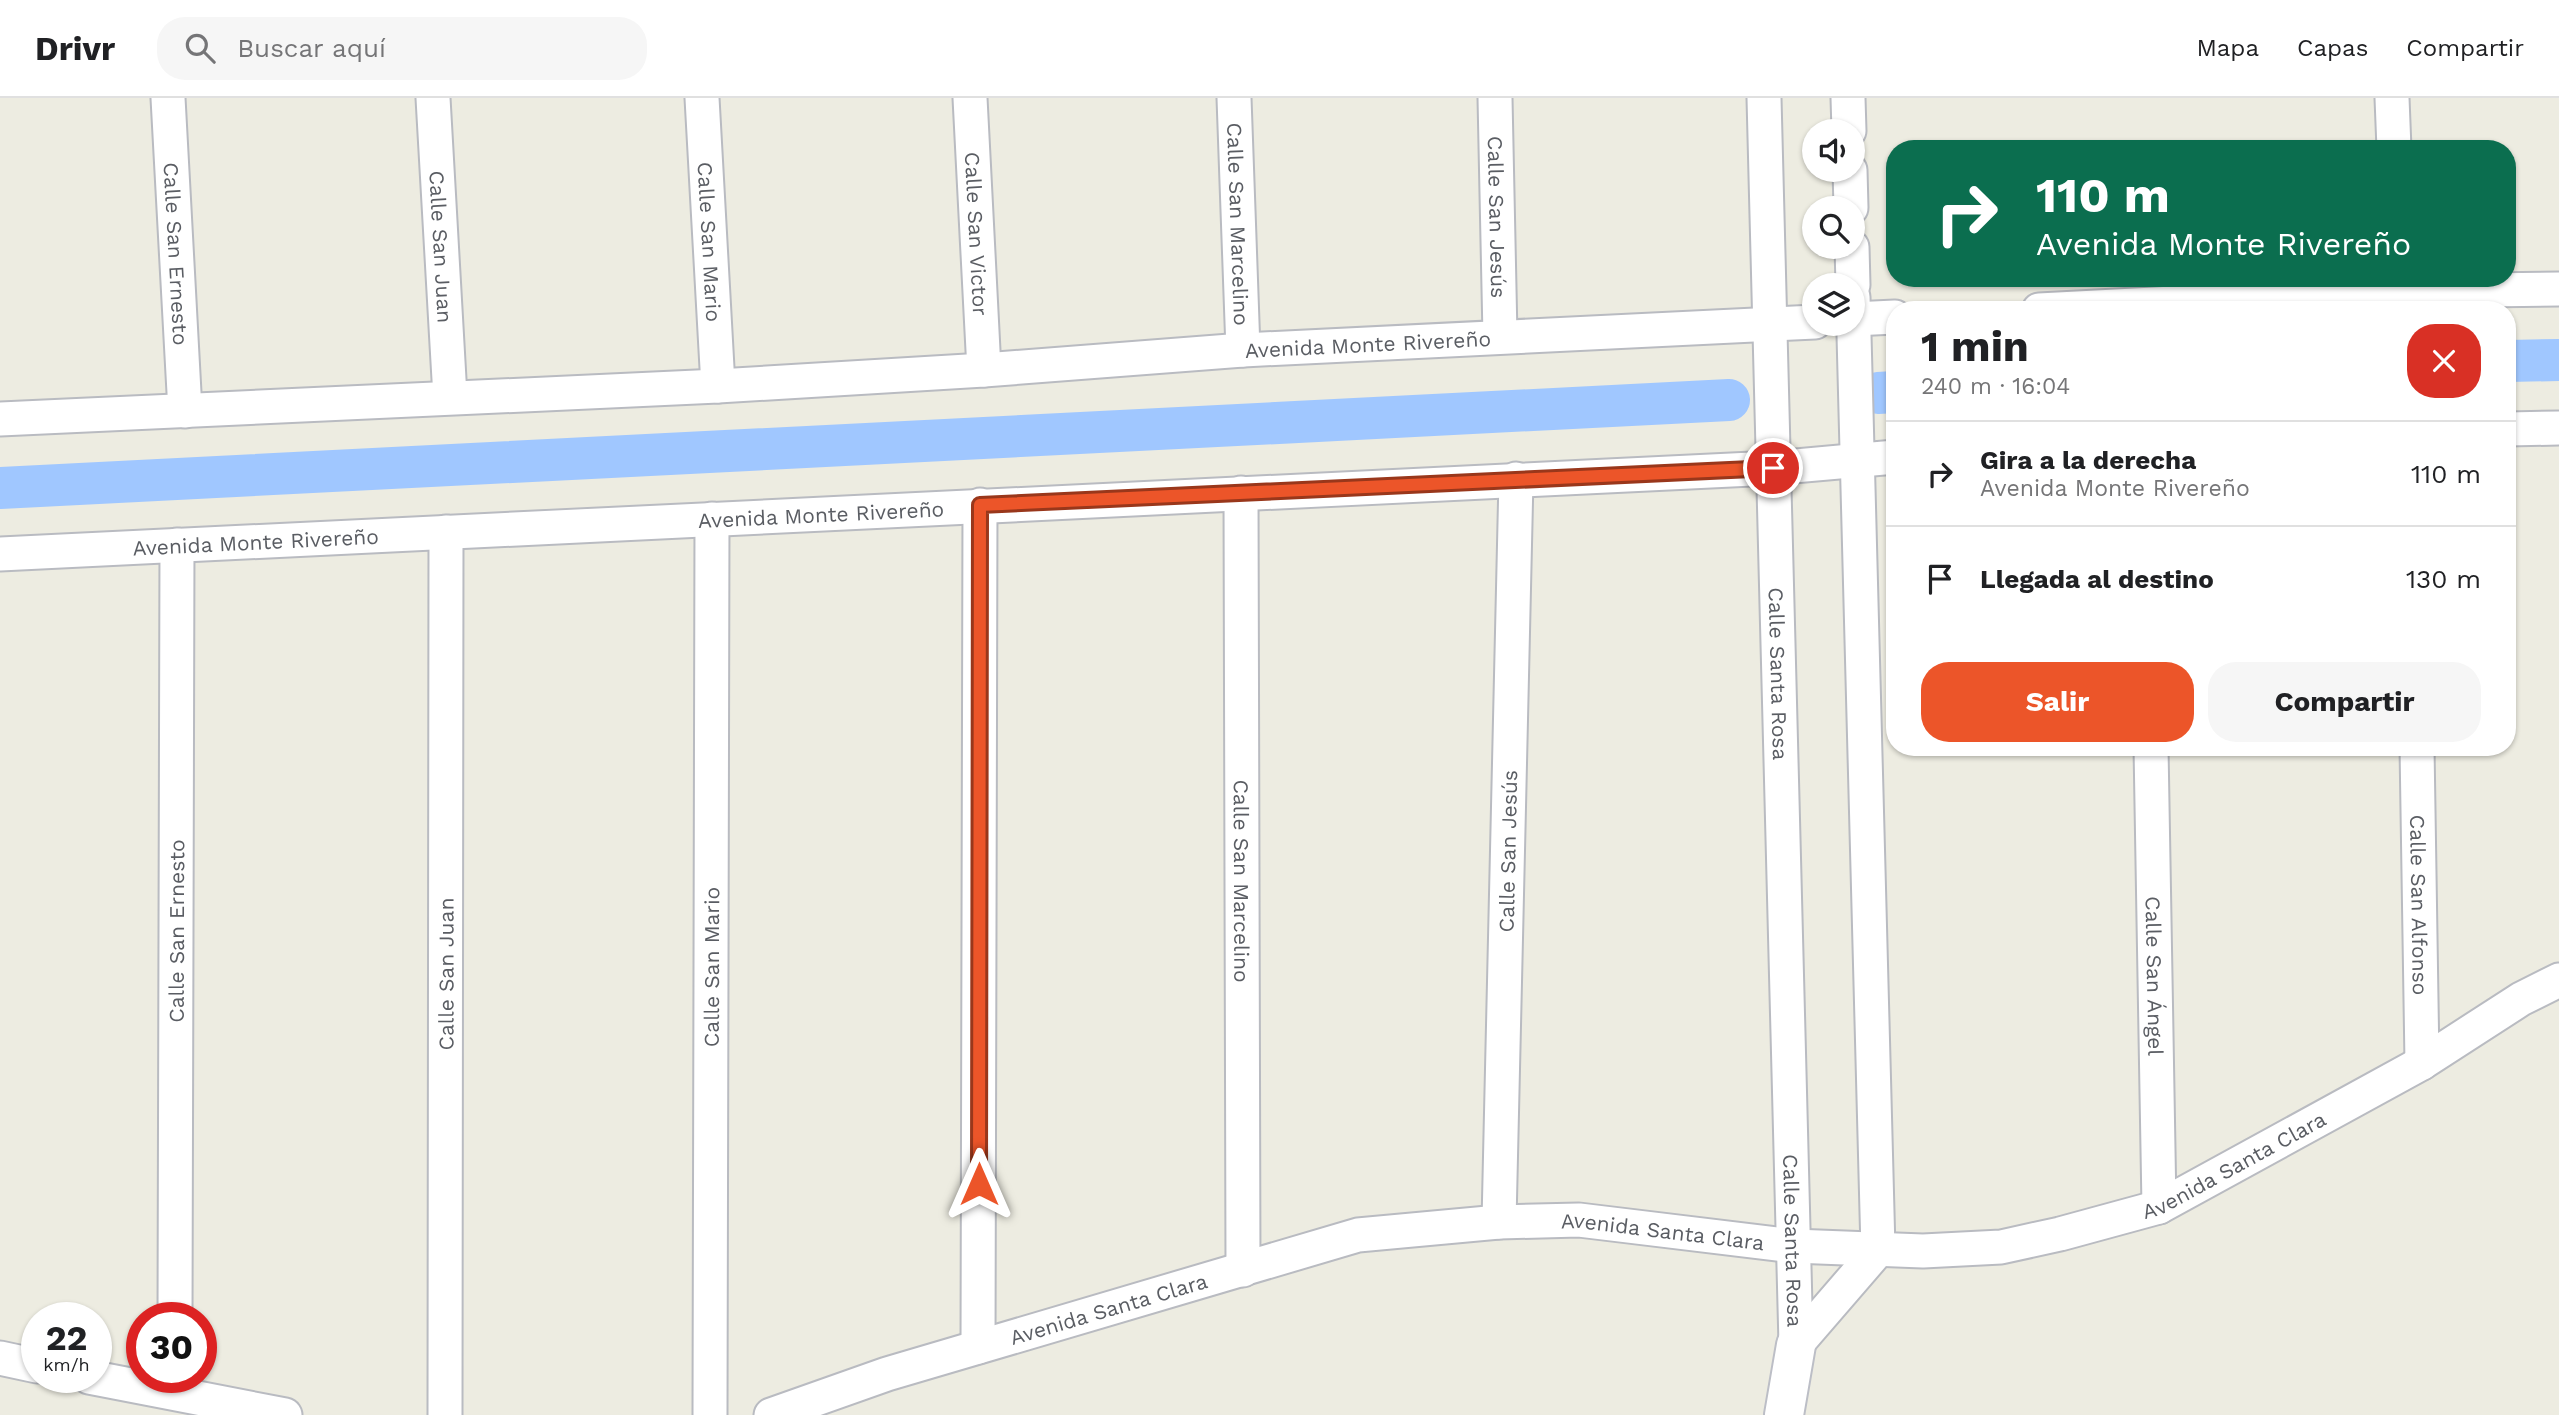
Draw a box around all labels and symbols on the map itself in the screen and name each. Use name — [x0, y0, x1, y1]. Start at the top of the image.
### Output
street label: Calle San Marcelino — [1222, 122, 1255, 326]
street label: Calle San Jesús — [1483, 136, 1512, 298]
street label: Calle San Victor — [960, 151, 994, 317]
street label: Calle San Mario — [693, 161, 727, 322]
street label: Calle San Ernesto — [159, 162, 194, 346]
street label: Calle San Juan — [425, 170, 458, 324]
street label: Avenida Monte Rivereño — [1244, 325, 1492, 362]
pin — [1743, 438, 1803, 498]
street label: Avenida Monte Rivereño — [697, 496, 945, 533]
street label: Avenida Monte Rivereño — [132, 523, 379, 560]
street label: Calle Santa Rosa — [1764, 587, 1793, 761]
street label: Calle San Jesús — [1493, 770, 1522, 932]
street label: Calle San Marcelino — [1229, 779, 1255, 983]
street label: Calle San Alfonso — [2406, 815, 2433, 995]
street label: Calle San Ernesto — [163, 839, 189, 1023]
street label: Calle San Mario — [698, 887, 724, 1047]
street label: Calle San Ángel — [2141, 896, 2169, 1057]
street label: Calle San Juan — [433, 898, 458, 1050]
street label: Avenida Santa Clara — [2139, 1106, 2330, 1224]
position arrow — [942, 1147, 1016, 1221]
street label: Calle Santa Rosa — [1779, 1154, 1808, 1328]
street label: Avenida Santa Clara — [1561, 1207, 1766, 1255]
street label: Avenida Santa Clara — [1007, 1268, 1210, 1350]
speed limit sign: 30 — [126, 1302, 217, 1393]

